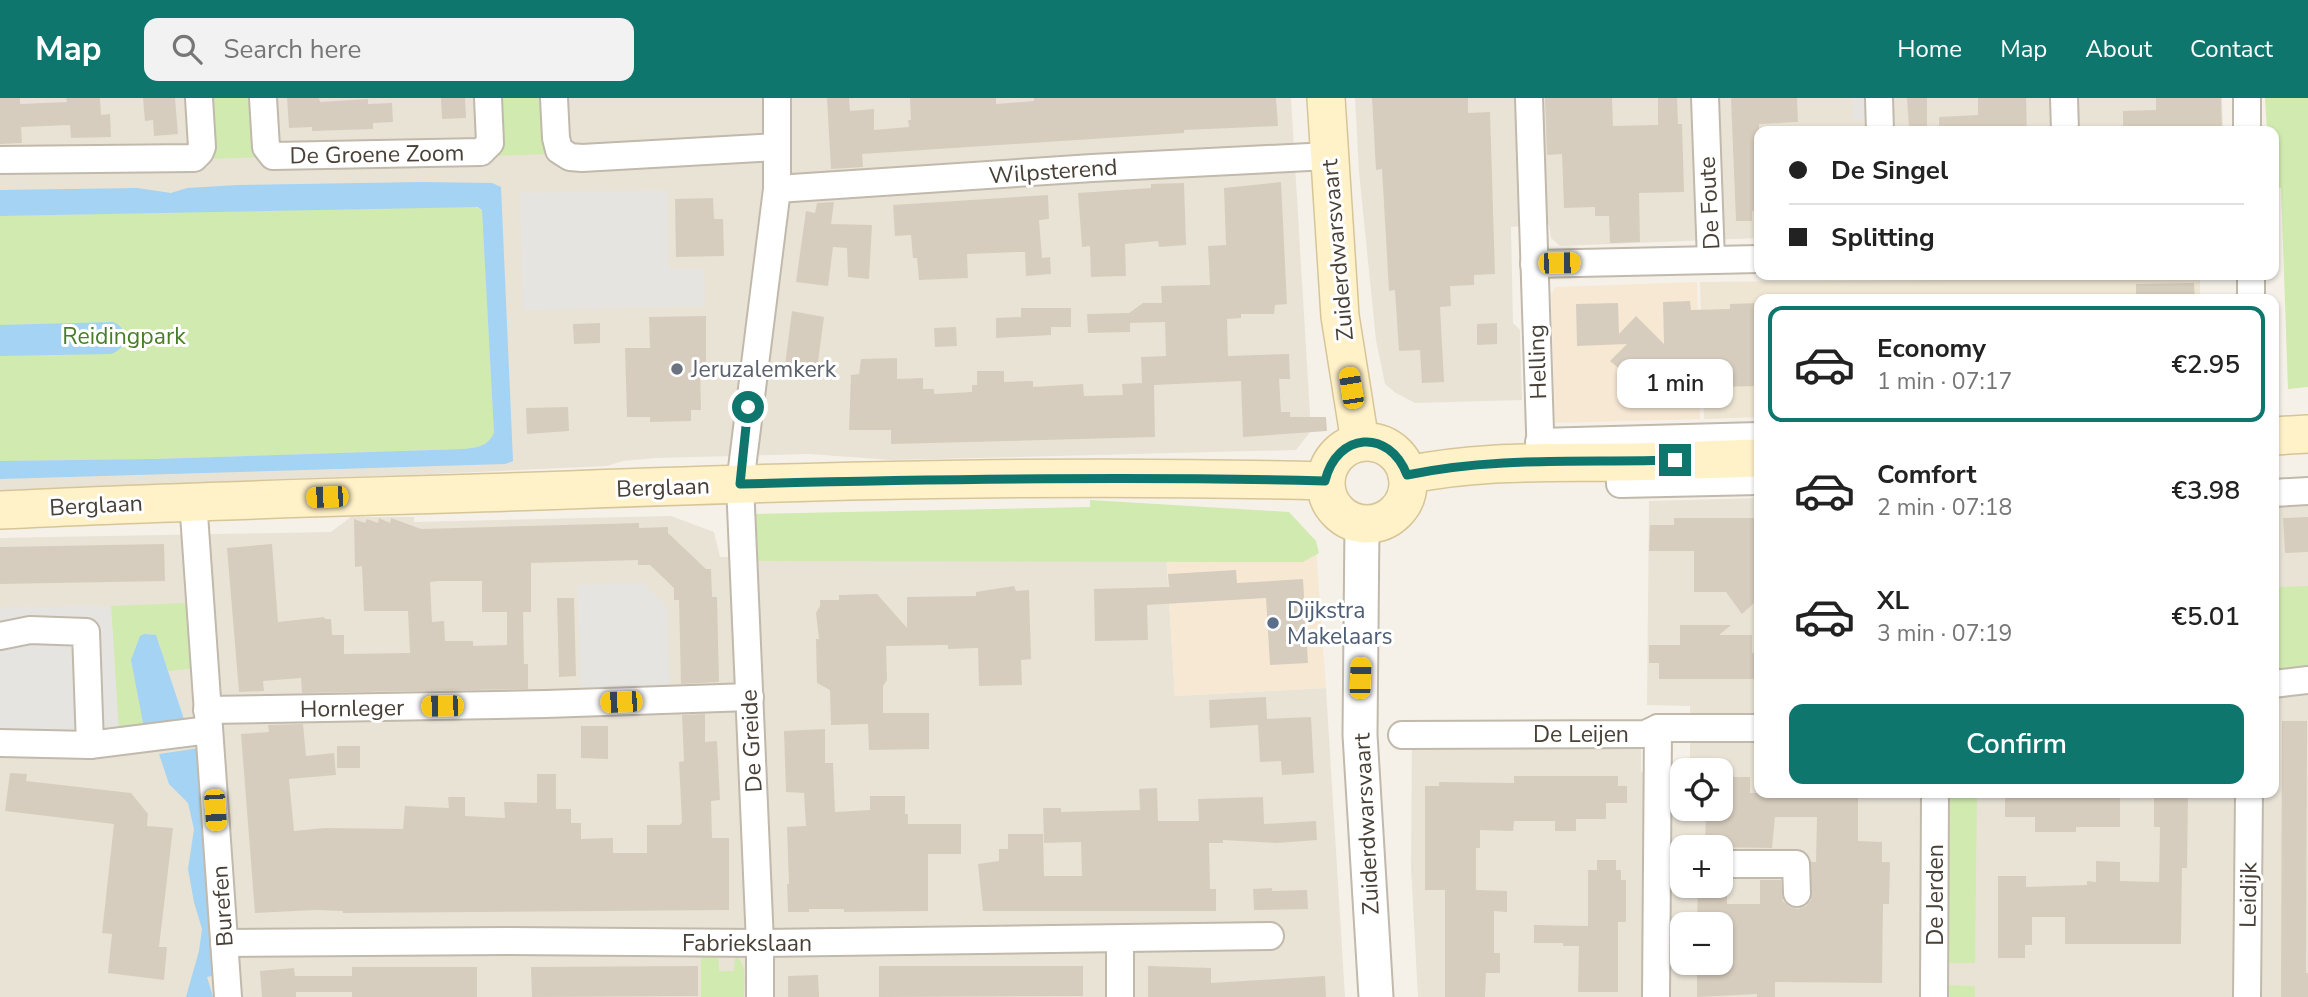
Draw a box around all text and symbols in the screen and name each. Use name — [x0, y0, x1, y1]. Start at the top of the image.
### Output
search box — [144, 18, 634, 81]
text: Map — [35, 27, 102, 72]
icon: search — [168, 30, 206, 68]
text: Search here — [224, 32, 361, 67]
text: Home — [1897, 33, 1962, 65]
text: Map — [2000, 33, 2047, 65]
text: About — [2085, 33, 2152, 65]
text: Contact — [2190, 33, 2273, 65]
street label: De Groene Zoom — [289, 137, 465, 172]
street label: Wilpsterend — [988, 152, 1118, 191]
text: De Singel — [1831, 153, 1948, 188]
street label: De Foute — [1692, 156, 1727, 250]
street label: Zuiderdwarsvaart — [1314, 157, 1361, 342]
text: Splitting — [1831, 220, 1935, 255]
car — [1538, 252, 1581, 274]
park label: Reidingpark — [62, 321, 186, 352]
street label: Helling — [1521, 324, 1554, 400]
text: Economy — [1877, 331, 1986, 366]
icon: car — [1793, 333, 1856, 396]
text: €2.95 — [2171, 347, 2240, 382]
place label: Jeruzalemkerk — [690, 354, 837, 385]
callout: 1 min — [1617, 358, 1733, 408]
marker: Jeruzalemkerk — [669, 361, 685, 377]
car — [1338, 366, 1365, 410]
text: 1 min · 07:17 — [1877, 366, 2012, 397]
text: 1 min — [1646, 368, 1704, 399]
route start — [732, 391, 764, 423]
route end — [1659, 444, 1691, 476]
text: Comfort — [1877, 457, 1977, 492]
icon: car — [1793, 459, 1856, 522]
street label: Berglaan — [616, 470, 710, 505]
text: €3.98 — [2171, 473, 2240, 508]
car — [306, 486, 349, 508]
street label: Berglaan — [48, 488, 144, 523]
text: 2 min · 07:18 — [1877, 492, 2012, 523]
text: XL — [1877, 583, 1909, 618]
icon: car — [1793, 585, 1856, 648]
place label: Dijkstra Makelaars — [1287, 595, 1393, 652]
text: €5.01 — [2171, 599, 2240, 634]
marker: Dijkstra Makelaars — [1265, 615, 1281, 631]
text: 3 min · 07:19 — [1877, 618, 2012, 649]
car — [1349, 657, 1372, 699]
street label: De Greide — [733, 689, 770, 793]
car — [600, 691, 643, 713]
street label: Hornleger — [300, 692, 405, 725]
car — [421, 695, 464, 717]
button: Confirm — [1789, 704, 2244, 784]
street label: De Leijen — [1533, 719, 1629, 750]
street label: Zuiderdwarsvaart — [1346, 731, 1387, 916]
map controls — [1670, 758, 1733, 975]
button: locate — [1670, 758, 1733, 821]
car — [204, 788, 227, 832]
button: + — [1670, 835, 1733, 898]
street label: De Jerden — [1920, 844, 1951, 946]
street label: Leidijk — [2232, 861, 2265, 928]
street label: Burefen — [204, 864, 241, 948]
button: − — [1670, 912, 1733, 975]
street label: Fabriekslaan — [682, 928, 812, 959]

